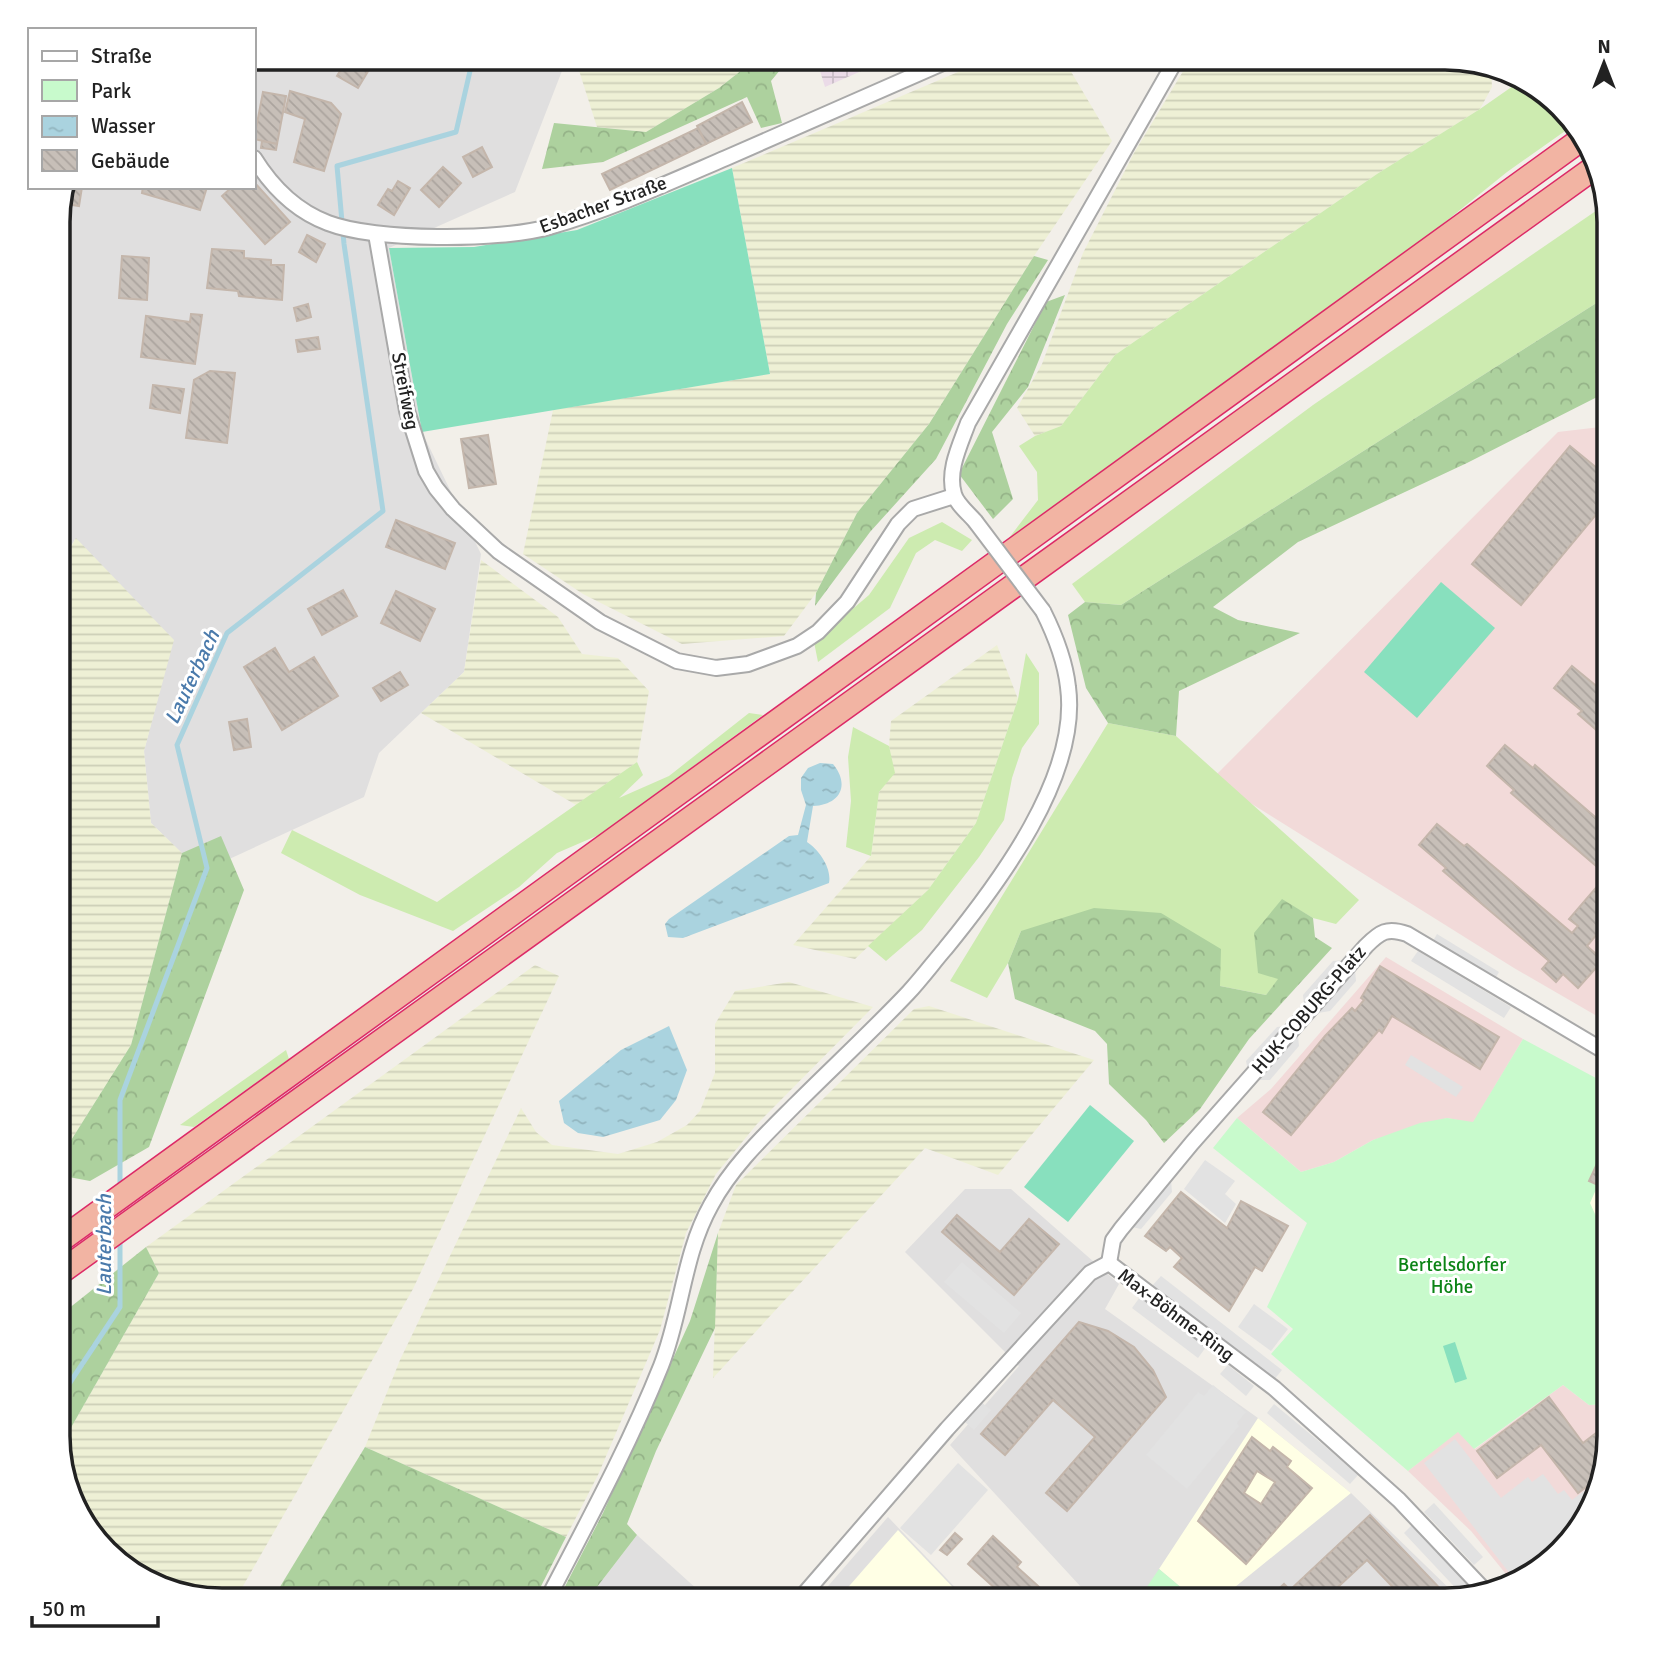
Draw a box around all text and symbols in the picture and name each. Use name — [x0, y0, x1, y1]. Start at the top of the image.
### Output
legend — [28, 28, 256, 189]
north arrow — [1569, 28, 1639, 98]
text: N — [1597, 35, 1611, 59]
text: Straße — [91, 43, 152, 69]
text: Park — [91, 78, 132, 104]
text: Wasser — [91, 113, 156, 139]
text: Gebäude — [91, 148, 170, 174]
street label: Esbacher Straße — [536, 171, 670, 239]
street label: Streifweg — [386, 350, 424, 432]
water label: Lauterbach — [159, 625, 225, 728]
street label: HUK-COBURG-Platz — [1247, 941, 1371, 1079]
water label: Lauterbach — [91, 1194, 117, 1296]
park label: Bertelsdorfer Höhe — [1398, 1253, 1506, 1299]
street label: Max-Böhme-Ring — [1113, 1263, 1239, 1367]
scale bar — [32, 1584, 158, 1628]
text: 50 m — [42, 1596, 86, 1622]

